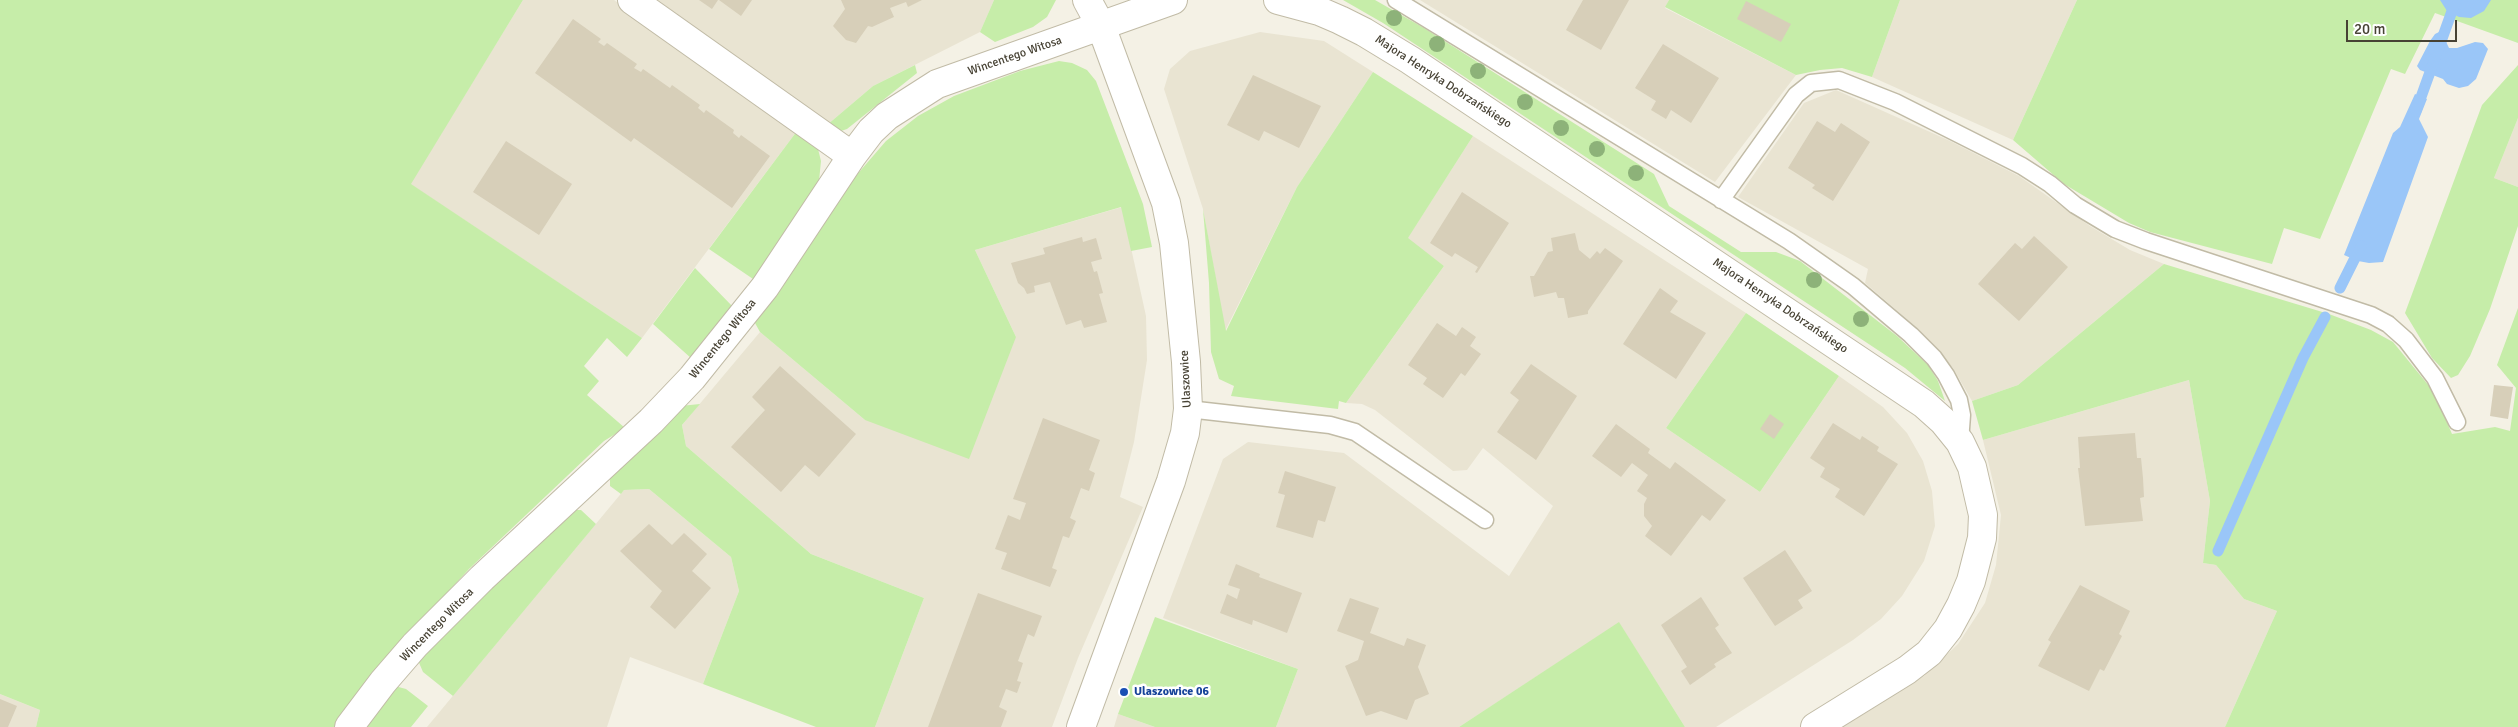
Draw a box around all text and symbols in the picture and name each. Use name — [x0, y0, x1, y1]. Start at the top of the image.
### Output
scale bar — [2348, 10, 2459, 42]
text: 20 m — [2354, 20, 2385, 38]
street label: Majora Henryka Dobrzańskiego — [1372, 32, 1514, 132]
street label: Wincentego Witosa — [966, 33, 1064, 79]
street label: Majora Henryka Dobrzańskiego — [1710, 255, 1850, 357]
street label: Wincentego Witosa — [686, 296, 760, 382]
street label: Ulaszowice — [1177, 350, 1195, 408]
street label: Wincentego Witosa — [397, 585, 477, 665]
place label: Ulaszowice 06 — [1134, 685, 1209, 699]
marker: Ulaszowice 06 — [1118, 686, 1130, 698]

